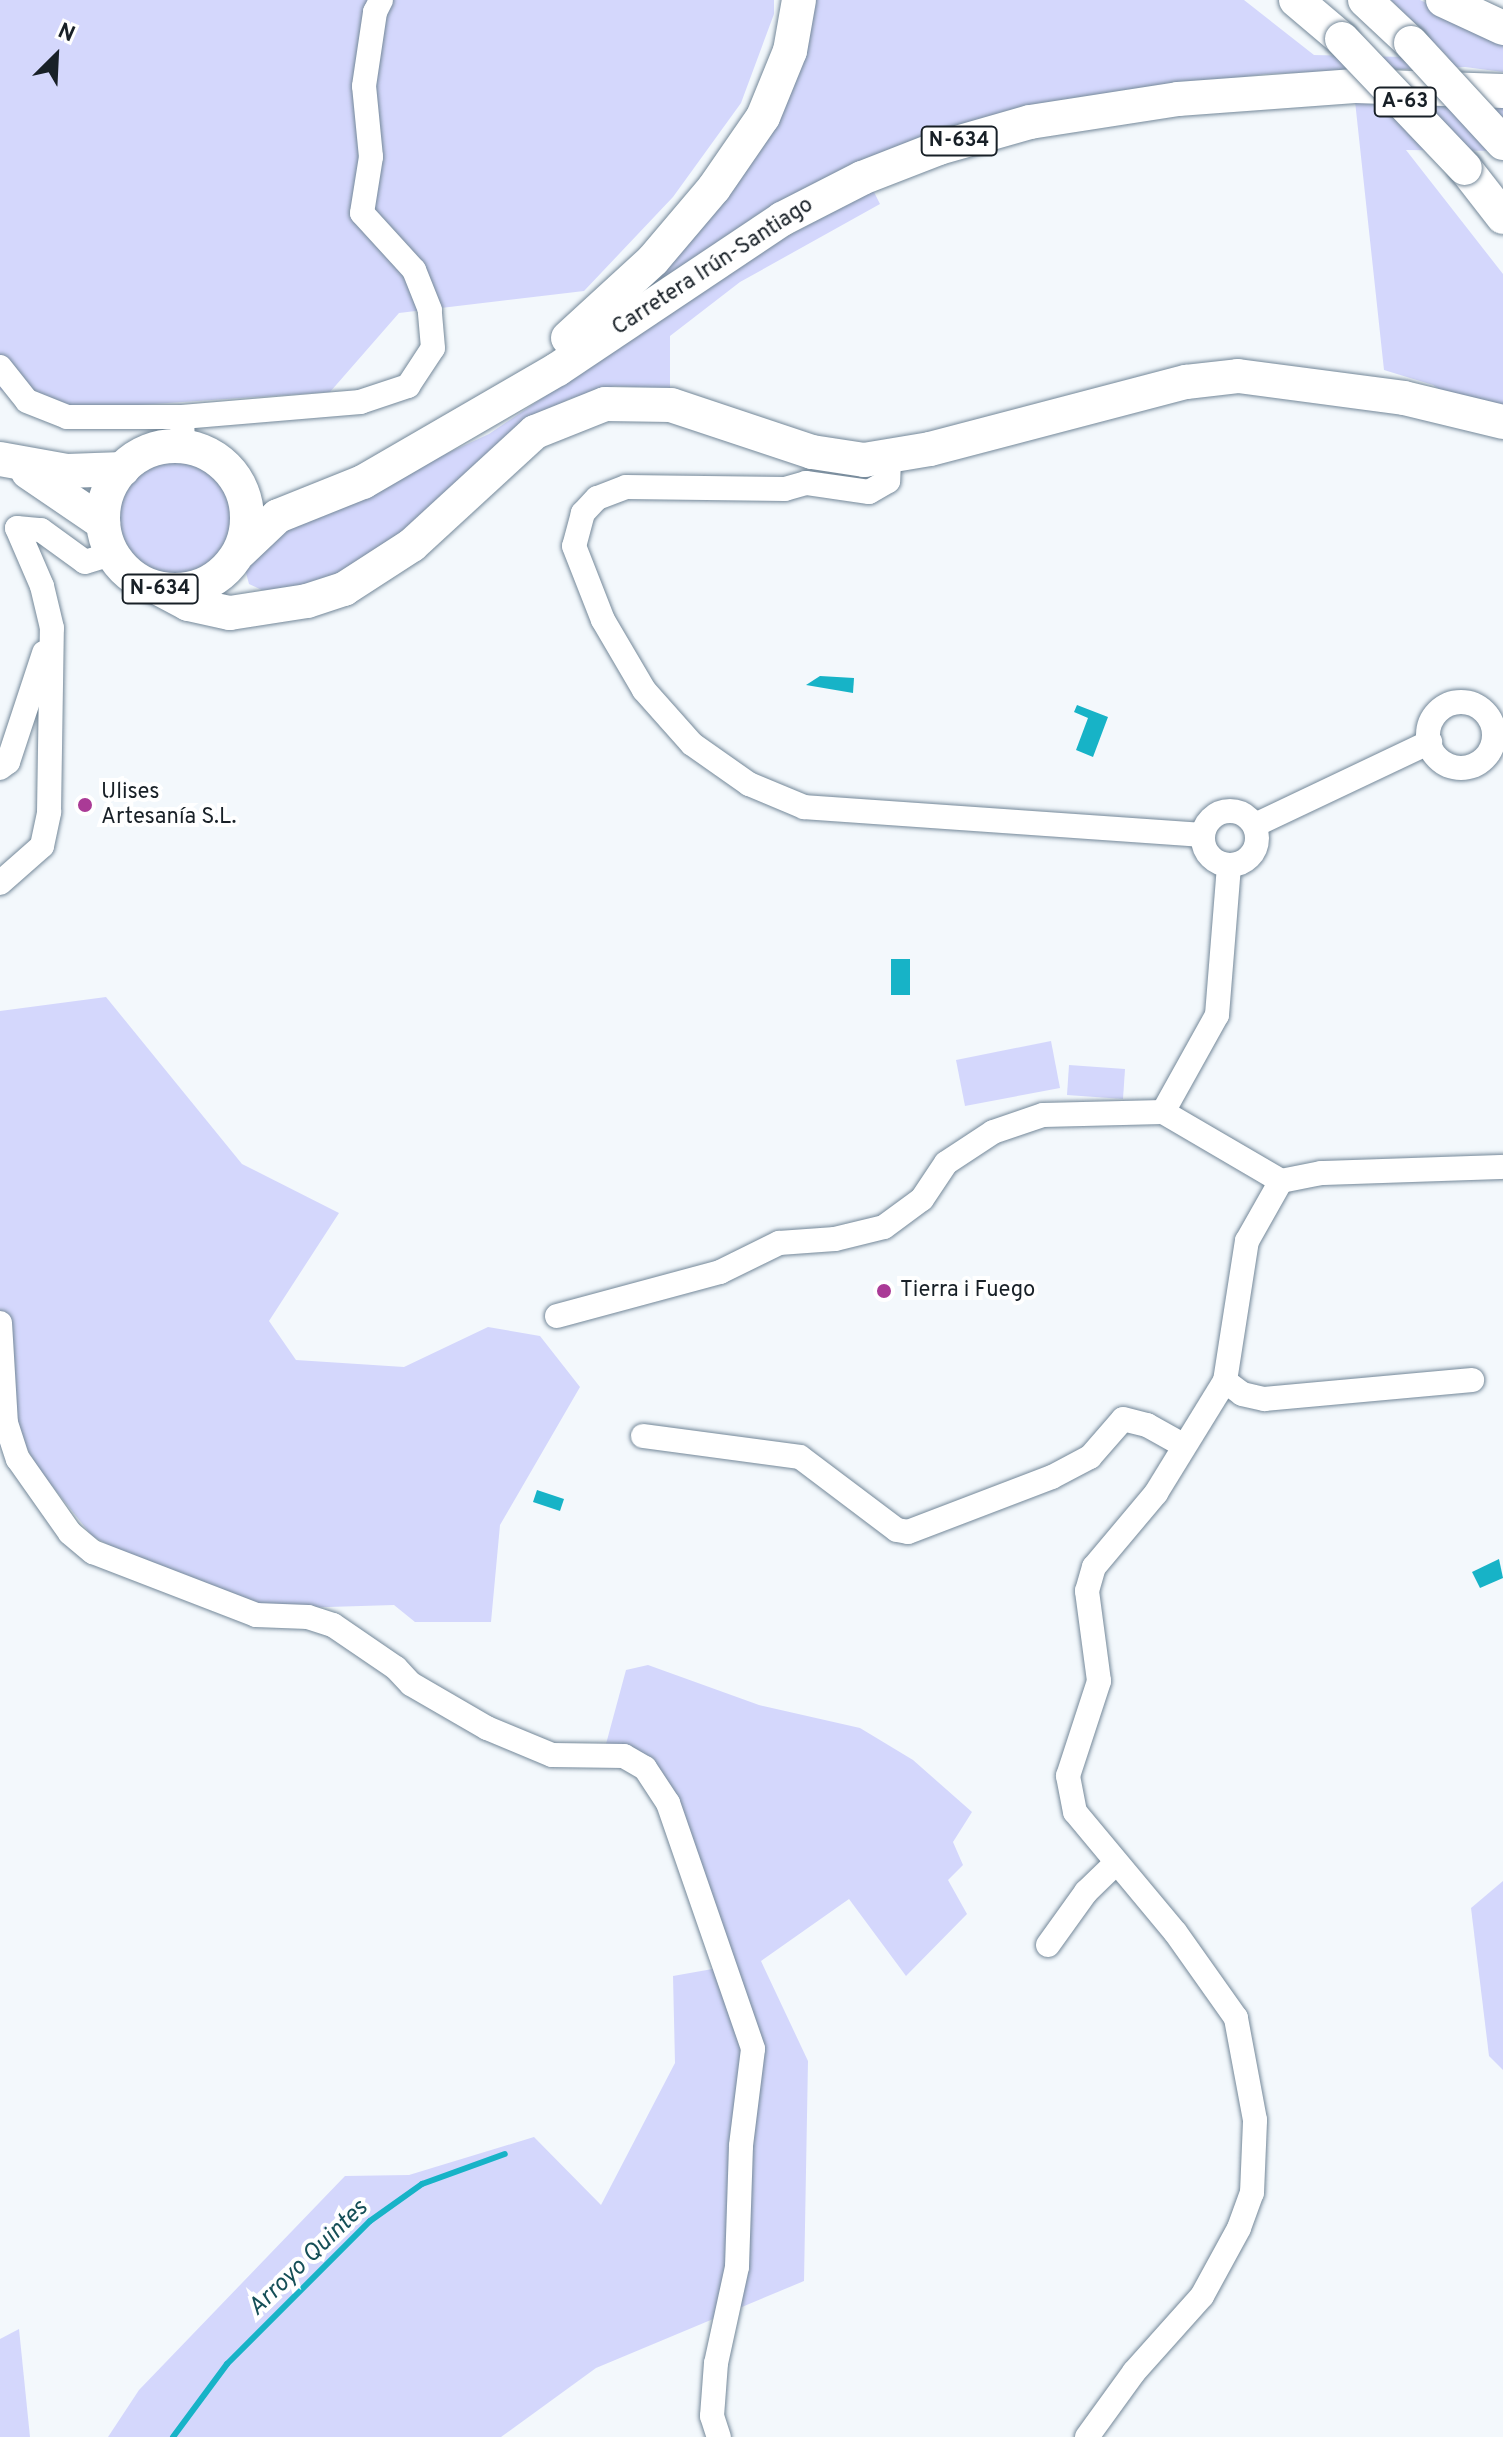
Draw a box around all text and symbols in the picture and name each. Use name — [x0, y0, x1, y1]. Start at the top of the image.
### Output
north arrow — [16, 16, 96, 96]
text: N — [53, 18, 79, 49]
road number: A-63 — [1373, 86, 1437, 118]
road number: N-634 — [919, 125, 999, 157]
street label: Carretera Irún-Santiago — [608, 192, 818, 342]
road number: N-634 — [120, 573, 200, 605]
place label: Ulises Artesanía S.L. — [101, 779, 236, 830]
marker: Ulises Artesanía S.L. — [76, 796, 94, 814]
place label: Tierra i Fuego — [900, 1278, 1035, 1304]
marker: Tierra i Fuego — [875, 1282, 893, 1300]
water label: Arroyo Quintes — [243, 2195, 375, 2323]

